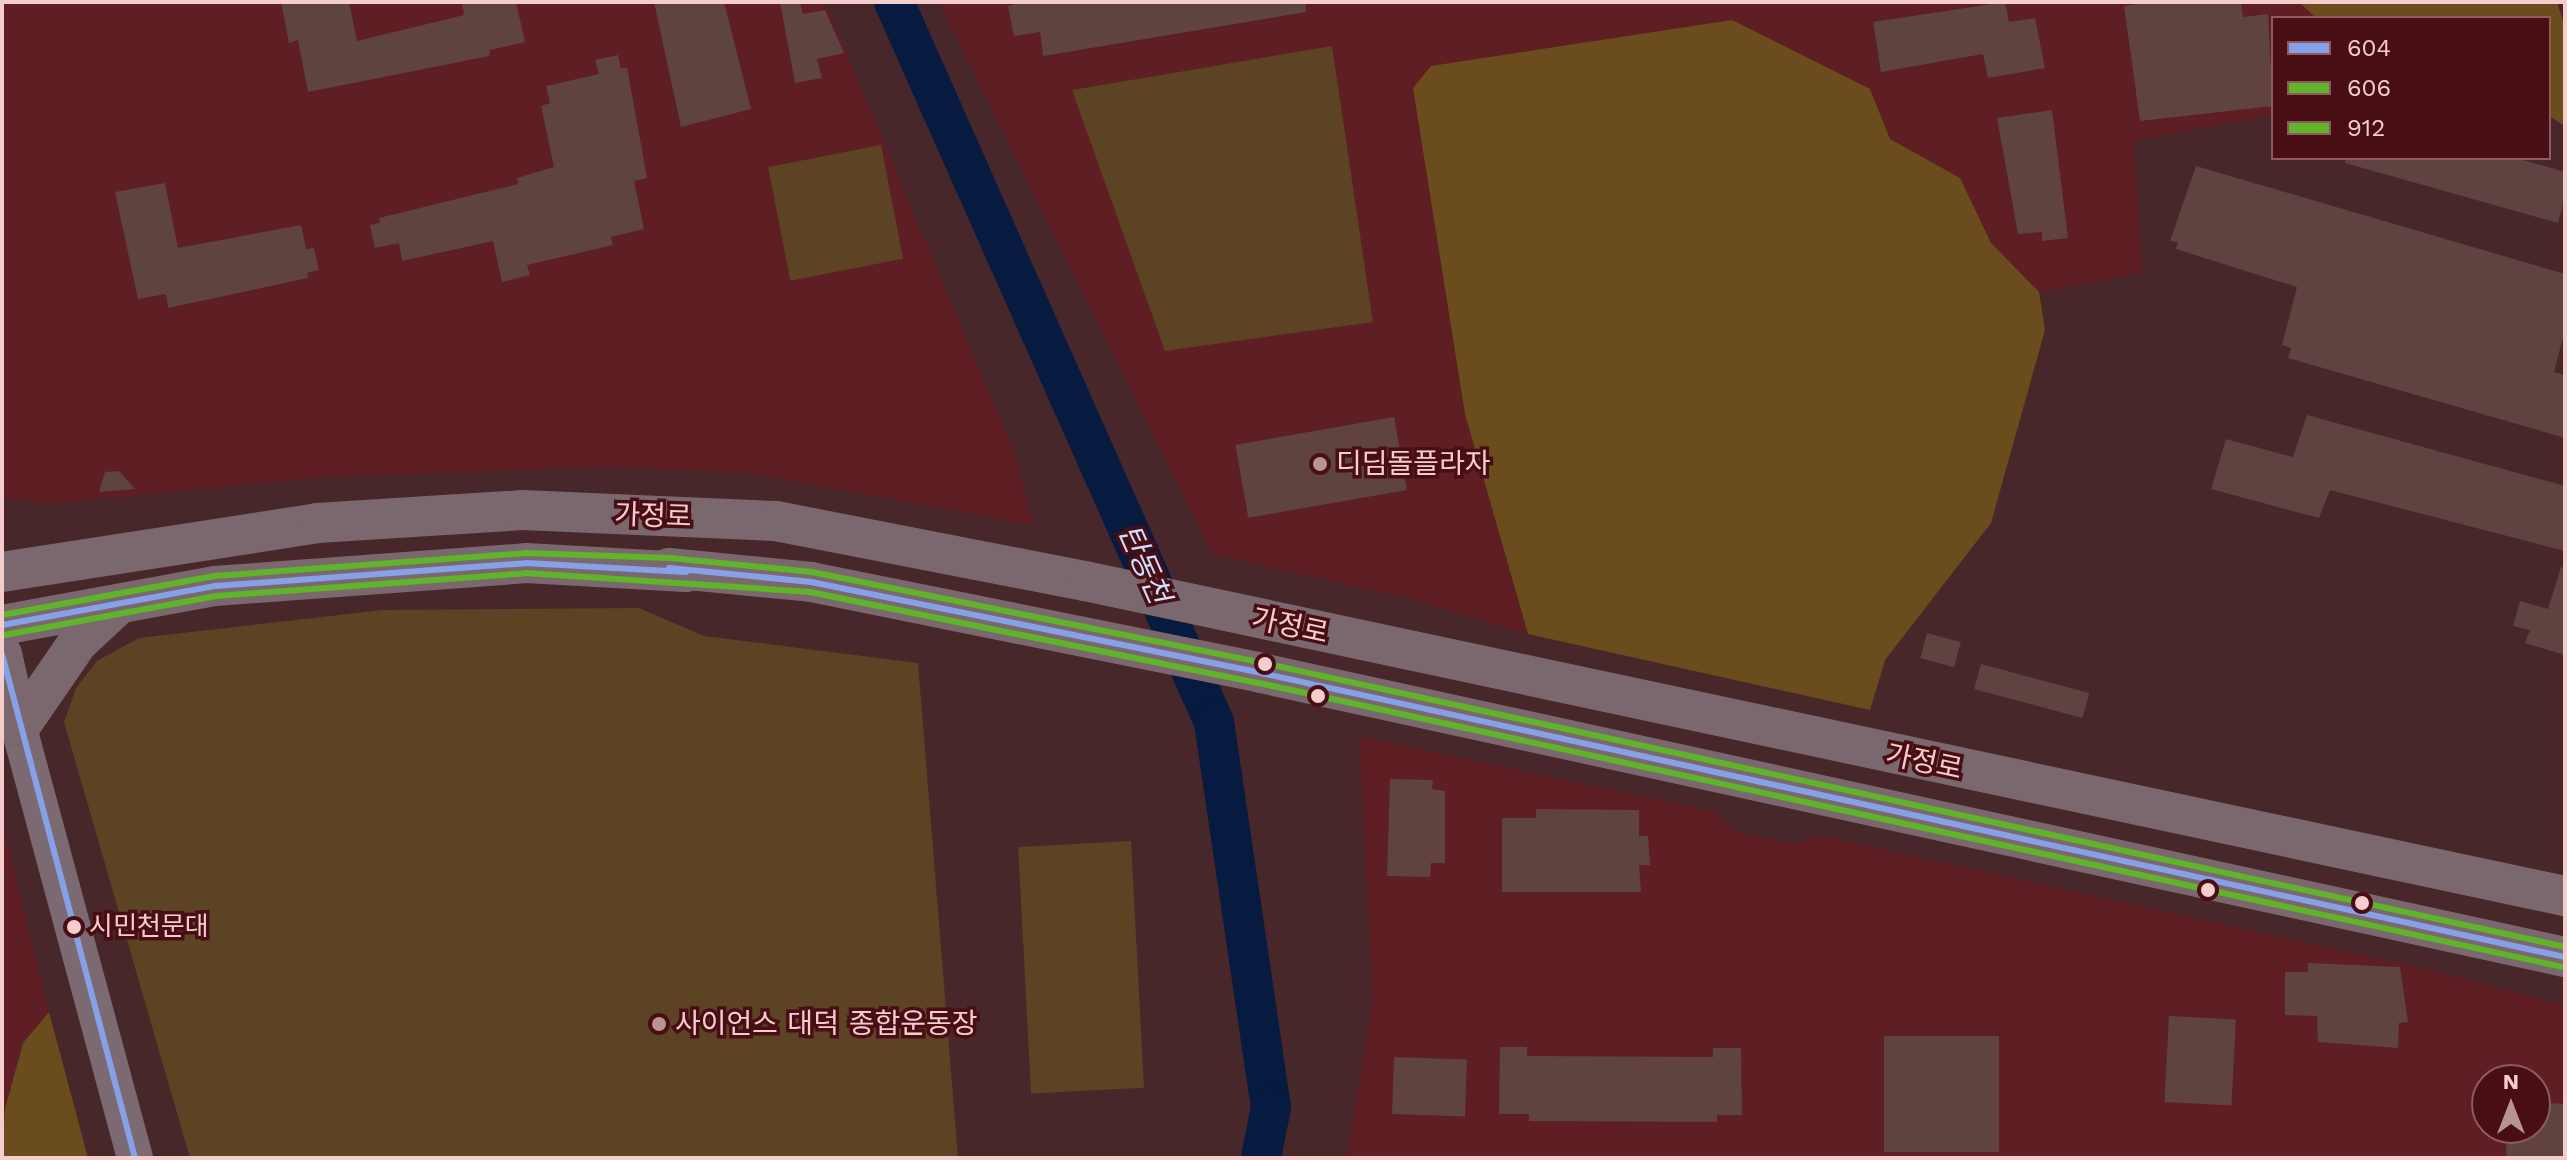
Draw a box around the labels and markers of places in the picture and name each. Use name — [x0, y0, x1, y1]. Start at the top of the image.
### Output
place label: 디딤돌플라자 — [1336, 447, 1491, 481]
marker: 디딤돌플라자 — [1311, 455, 1329, 473]
unlabelled marker — [1257, 656, 1273, 672]
unlabelled marker — [1310, 688, 1326, 704]
unlabelled marker — [2200, 882, 2216, 898]
unlabelled marker — [2354, 895, 2370, 911]
place label: 시민천문대 — [89, 911, 209, 943]
marker: 시민천문대 — [66, 919, 82, 935]
place label: 사이언스 대덕 종합운동장 — [675, 1007, 977, 1041]
marker: 사이언스 대덕 종합운동장 — [650, 1015, 668, 1033]

